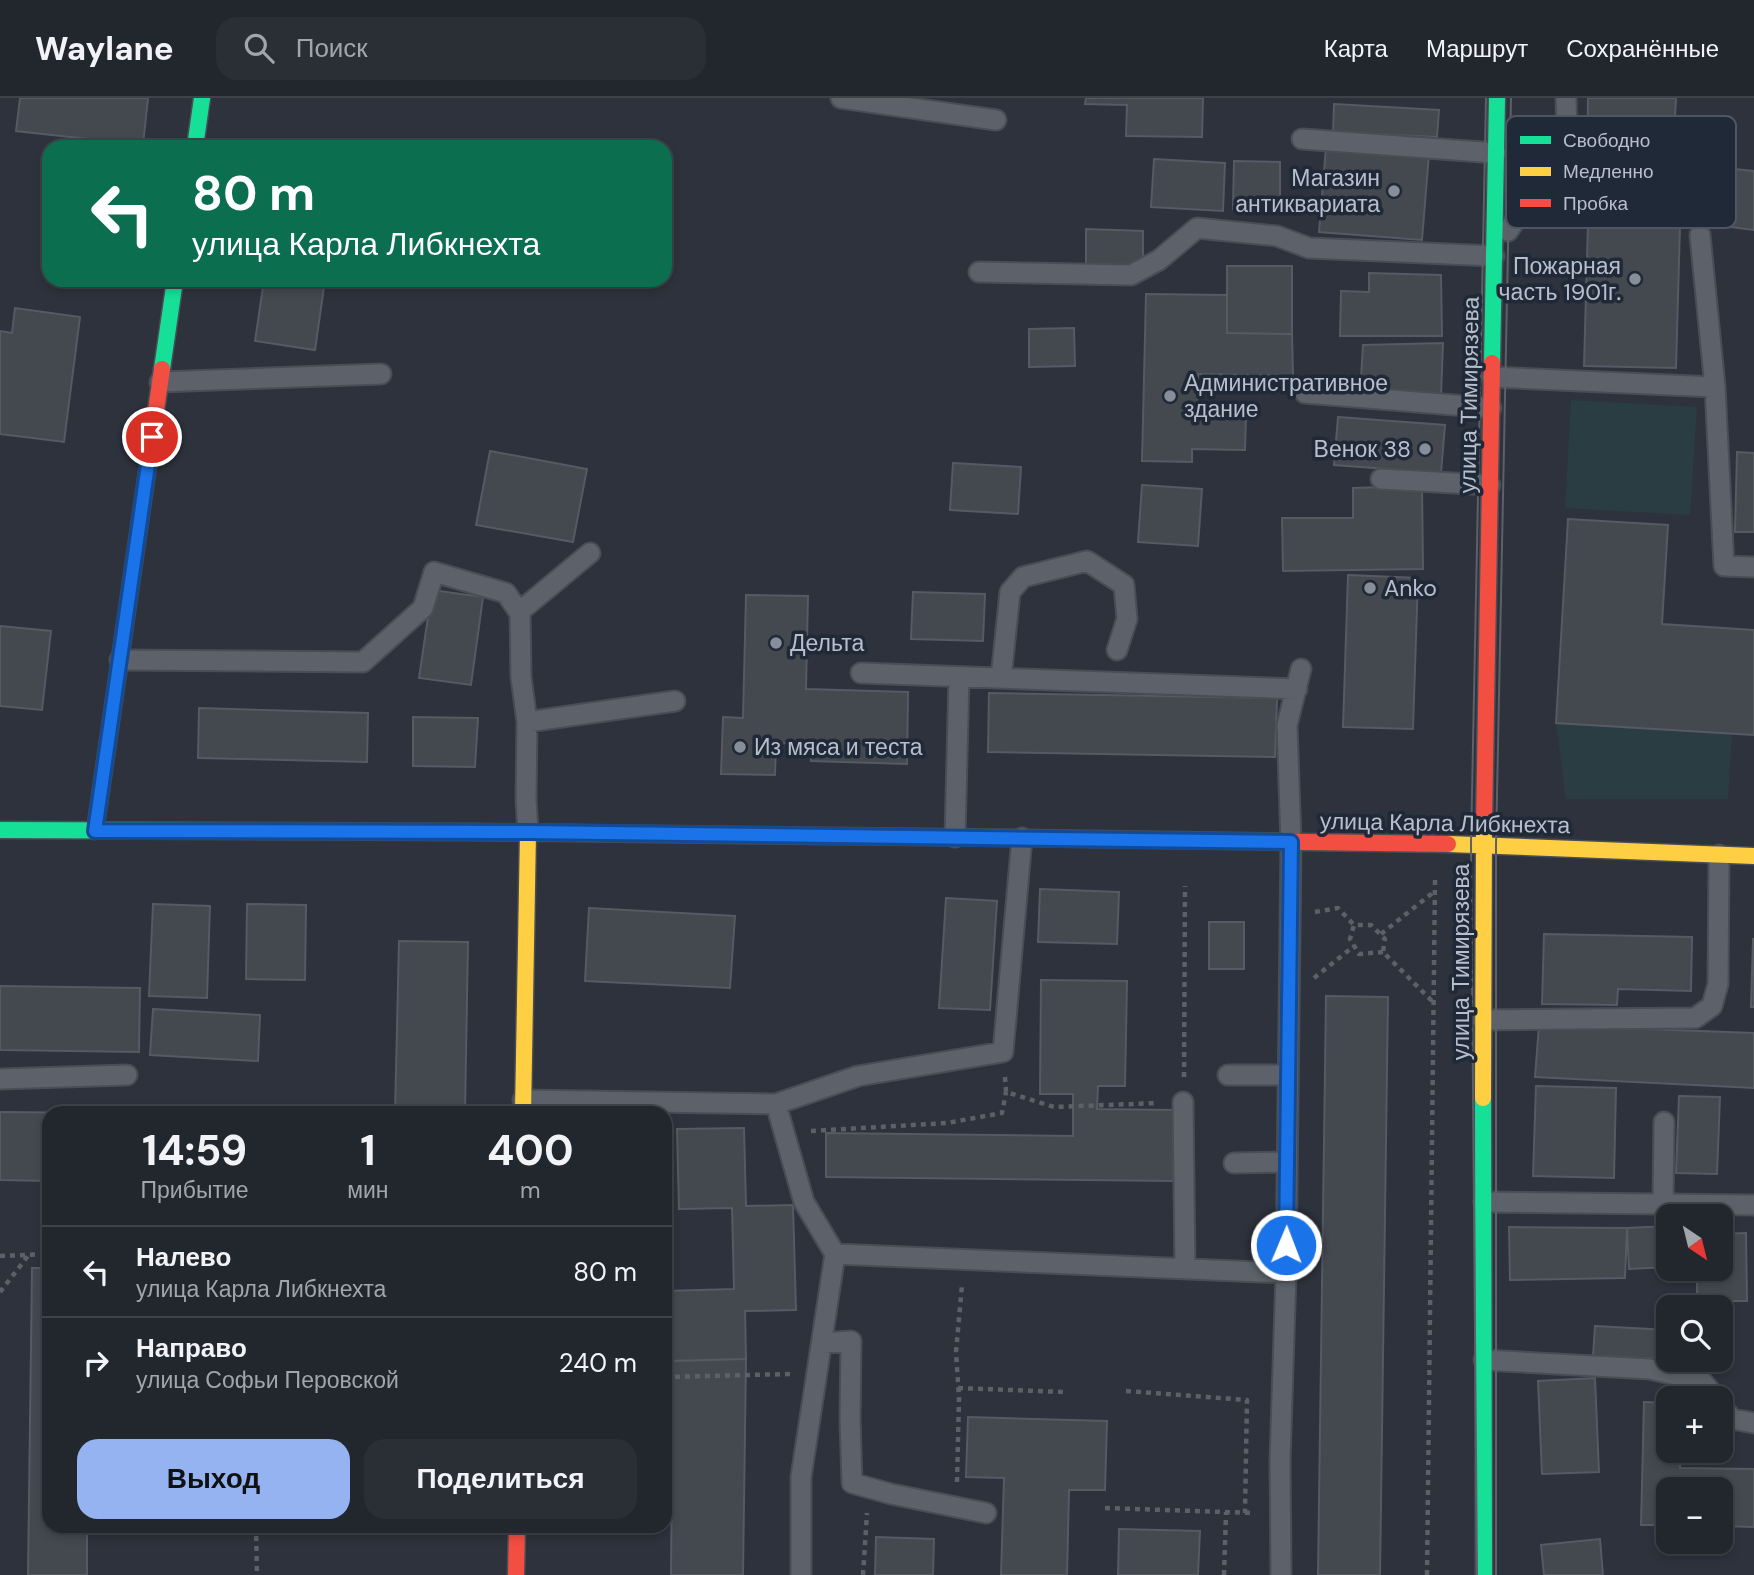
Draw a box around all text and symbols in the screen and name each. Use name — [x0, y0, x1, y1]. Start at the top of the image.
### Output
search box — [216, 17, 706, 80]
text: Waylane — [35, 27, 174, 70]
icon: search — [240, 29, 278, 67]
text: Поиск — [296, 31, 368, 65]
text: Карта — [1324, 33, 1388, 64]
text: Маршрут — [1426, 33, 1528, 64]
text: Сохранённые — [1566, 33, 1719, 64]
legend — [1506, 116, 1736, 228]
text: Свободно — [1563, 128, 1650, 153]
text: Медленно — [1563, 159, 1653, 184]
text: 80 m — [192, 161, 315, 225]
place label: Магазин антиквариата — [1235, 163, 1380, 219]
icon: left — [77, 168, 168, 259]
marker: Магазин антиквариата — [1386, 183, 1402, 199]
text: Пробка — [1563, 191, 1628, 216]
text: улица Карла Либкнехта — [192, 223, 540, 265]
place label: Пожарная часть 1901г. — [1499, 251, 1621, 307]
marker: Пожарная часть 1901г. — [1627, 271, 1643, 287]
street label: улица Тимирязева — [1452, 296, 1486, 494]
place label: Административное здание — [1184, 368, 1388, 424]
marker: Административное здание — [1162, 388, 1178, 404]
pin — [122, 407, 182, 467]
icon: arrive — [133, 418, 171, 456]
place label: Венок 38 — [1314, 434, 1411, 464]
marker: Венок 38 — [1417, 441, 1433, 457]
place label: Anko — [1384, 573, 1437, 603]
marker: Anko — [1362, 580, 1378, 596]
place label: Дельта — [790, 628, 864, 658]
marker: Дельта — [768, 635, 784, 651]
place label: Из мяса и теста — [754, 732, 923, 762]
marker: Из мяса и теста — [732, 739, 748, 755]
street label: улица Карла Либкнехта — [1320, 806, 1571, 840]
street label: улица Тимирязева — [1446, 863, 1476, 1060]
text: 14:59 — [142, 1123, 247, 1178]
text: 1 — [360, 1123, 375, 1178]
text: 400 — [487, 1123, 573, 1178]
text: Прибытие — [141, 1175, 249, 1205]
text: мин — [347, 1175, 389, 1205]
text: m — [520, 1175, 541, 1205]
north arrow — [1656, 1204, 1732, 1281]
map controls — [1656, 1204, 1733, 1554]
position arrow — [1249, 1208, 1323, 1282]
text: Налево — [136, 1240, 231, 1274]
icon: left — [77, 1253, 115, 1291]
text: 80 m — [573, 1255, 637, 1289]
text: улица Карла Либкнехта — [136, 1274, 386, 1304]
button: search — [1656, 1295, 1733, 1372]
text: Направо — [136, 1331, 247, 1365]
icon: right — [77, 1344, 115, 1382]
text: 240 m — [559, 1346, 637, 1380]
text: улица Софьи Перовской — [136, 1365, 399, 1395]
button: + — [1656, 1386, 1733, 1463]
button: Выход — [77, 1439, 350, 1519]
button: Поделиться — [364, 1439, 637, 1519]
button: − — [1656, 1477, 1733, 1554]

